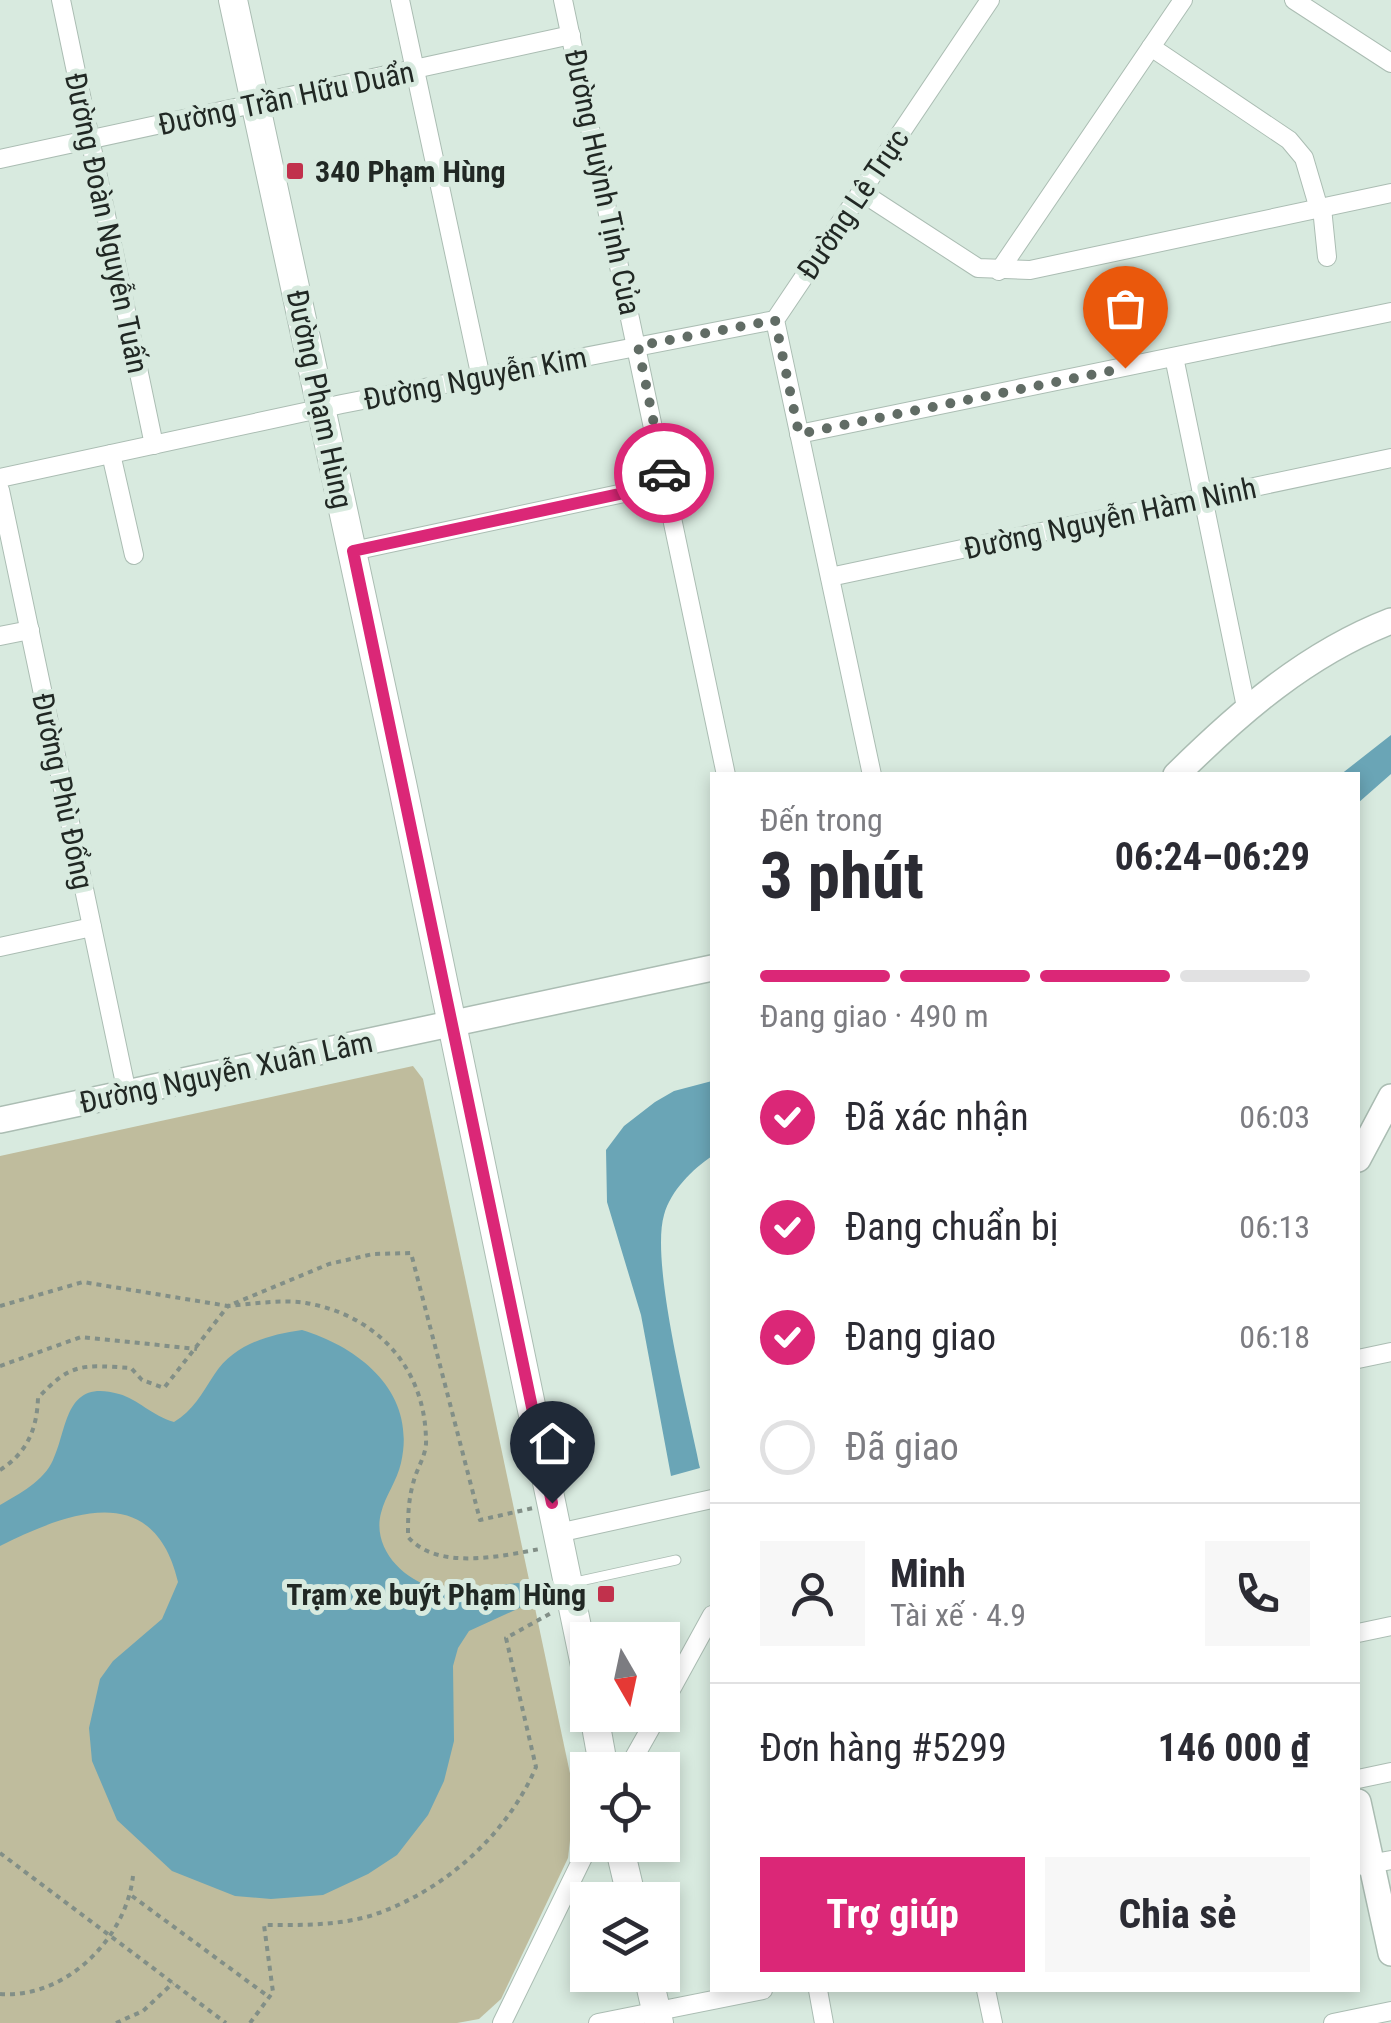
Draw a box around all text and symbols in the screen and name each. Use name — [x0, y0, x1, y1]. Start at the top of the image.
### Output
street label: Đường Huỳnh Tịnh Của — [558, 46, 648, 318]
street label: Đường Trần Hữu Duẩn — [155, 54, 417, 142]
street label: Đường Đoàn Nguyễn Tuấn — [58, 69, 156, 377]
street label: Đường Lê Trực — [790, 122, 916, 286]
place label: 340 Phạm Hùng — [315, 154, 506, 189]
marker: 340 Phạm Hùng — [284, 160, 306, 182]
pin — [1083, 266, 1168, 369]
icon: bag — [1098, 281, 1153, 336]
street label: Đường Phạm Hùng — [280, 286, 360, 512]
street label: Đường Nguyễn Kim — [360, 339, 590, 417]
courier — [614, 423, 714, 523]
icon: car — [637, 446, 692, 501]
street label: Đường Nguyễn Hàm Ninh — [961, 470, 1259, 566]
street label: Đường Phù Đổng — [25, 690, 101, 892]
text: Đến trong — [760, 801, 883, 839]
text: 06:24–06:29 — [1115, 835, 1310, 879]
text: 3 phút — [760, 838, 924, 914]
text: Đang giao · 490 m — [760, 997, 989, 1035]
street label: Đường Nguyễn Xuân Lâm — [76, 1024, 376, 1120]
icon: check — [760, 1090, 815, 1145]
text: Đã xác nhận — [845, 1095, 1029, 1139]
text: 06:03 — [1239, 1098, 1310, 1136]
icon: check — [760, 1200, 815, 1255]
text: Đang chuẩn bị — [845, 1205, 1058, 1249]
text: 06:13 — [1239, 1208, 1310, 1246]
icon: check — [760, 1310, 815, 1365]
text: Đang giao — [845, 1315, 996, 1359]
text: 06:18 — [1239, 1318, 1310, 1356]
pin — [510, 1401, 595, 1504]
icon: home — [525, 1416, 580, 1471]
text: Đã giao — [845, 1425, 959, 1469]
button: person — [760, 1541, 865, 1646]
button: phone — [1205, 1541, 1310, 1646]
text: Minh — [890, 1552, 966, 1596]
place label: Trạm xe buýt Phạm Hùng — [286, 1577, 586, 1612]
marker: Trạm xe buýt Phạm Hùng — [595, 1583, 617, 1605]
text: Tài xế · 4.9 — [890, 1596, 1026, 1634]
north arrow — [570, 1622, 680, 1732]
map controls — [570, 1622, 680, 1992]
text: Đơn hàng #5299 — [760, 1726, 1007, 1770]
text: 146 000 ₫ — [1158, 1726, 1310, 1770]
button: locate — [570, 1752, 680, 1862]
button: Trợ giúp — [760, 1857, 1025, 1972]
button: Chia sẻ — [1045, 1857, 1310, 1972]
button: layers — [570, 1882, 680, 1992]

